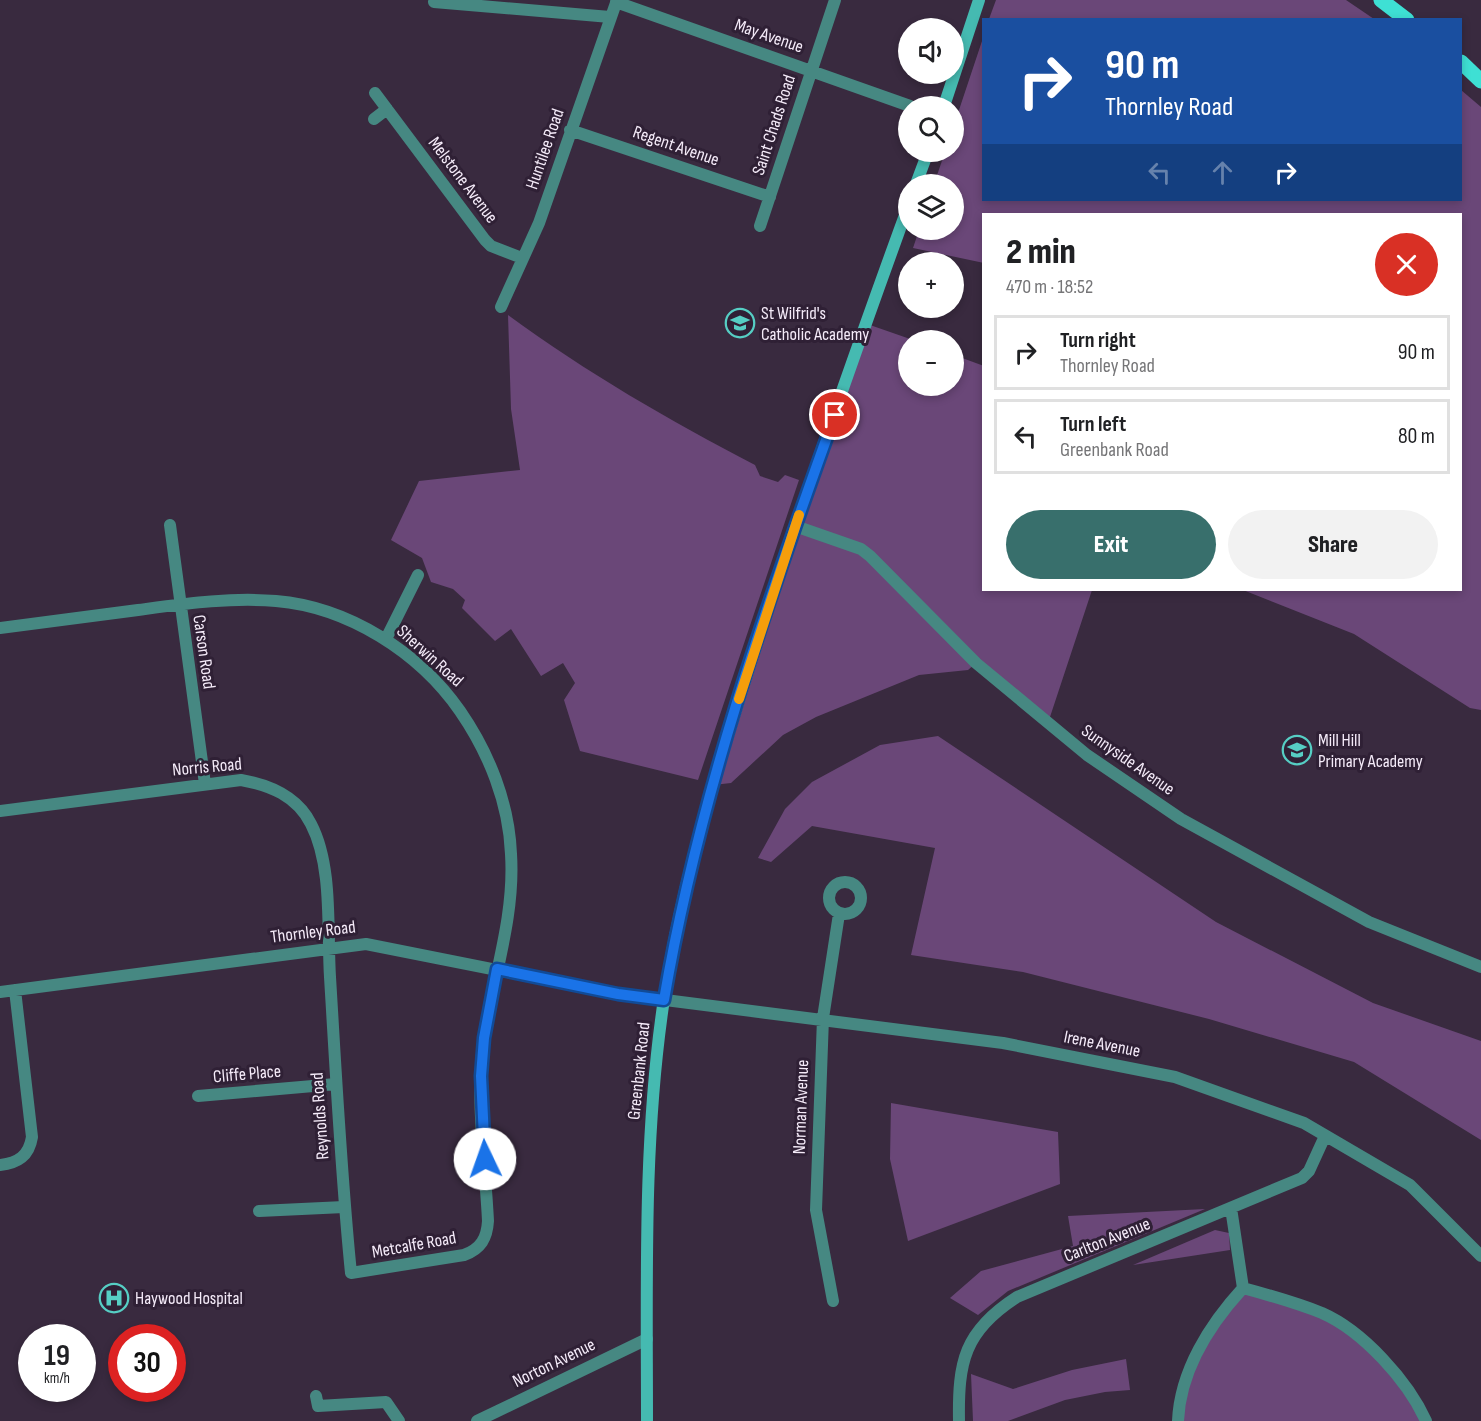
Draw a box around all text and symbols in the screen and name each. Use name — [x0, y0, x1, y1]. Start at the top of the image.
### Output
street label: May Avenue — [732, 14, 806, 58]
map controls — [898, 18, 964, 396]
button: sound — [898, 18, 964, 84]
text: 90 m — [1105, 40, 1179, 91]
icon: right — [1006, 42, 1084, 120]
street label: Saint Chads Road — [748, 72, 800, 178]
text: Thornley Road — [1105, 91, 1233, 123]
button: search — [898, 96, 964, 162]
street label: Huntilee Road — [521, 106, 569, 192]
street label: Regent Avenue — [630, 121, 722, 171]
street label: Melstone Avenue — [424, 133, 502, 227]
icon: left — [1143, 156, 1176, 189]
icon: ahead — [1206, 156, 1239, 189]
icon: right — [1269, 156, 1302, 189]
button: layers — [898, 174, 964, 240]
text: 2 min — [1006, 231, 1076, 274]
button: close — [1375, 233, 1438, 296]
button: + — [898, 252, 964, 318]
text: 470 m · 18:52 — [1006, 275, 1093, 299]
place label: St Wilfrid's Catholic Academy — [761, 303, 869, 345]
school or university icon: St Wilfrid's Catholic Academy — [724, 307, 756, 339]
text: Turn right — [1060, 327, 1136, 354]
button: − — [898, 330, 964, 396]
icon: right — [1009, 336, 1042, 369]
text: 90 m — [1398, 339, 1435, 366]
text: Thornley Road — [1060, 354, 1155, 378]
pin — [809, 389, 860, 440]
icon: arrive — [818, 398, 851, 431]
text: Turn left — [1060, 411, 1126, 438]
icon: left — [1009, 420, 1042, 453]
text: 80 m — [1398, 423, 1435, 450]
text: Greenbank Road — [1060, 438, 1169, 462]
button: Exit — [1006, 510, 1216, 579]
button: Share — [1228, 510, 1438, 579]
street label: Carson Road — [188, 614, 220, 690]
street label: Sherwin Road — [392, 621, 468, 691]
street label: Sunnyside Avenue — [1077, 720, 1179, 800]
place label: Mill Hill Primary Academy — [1318, 730, 1423, 772]
school or university icon: Mill Hill Primary Academy — [1281, 734, 1313, 766]
street label: Norris Road — [171, 754, 243, 780]
street label: Thornley Road — [269, 916, 357, 948]
street label: Greenbank Road — [623, 1021, 655, 1121]
street label: Irene Avenue — [1062, 1026, 1142, 1062]
street label: Norman Avenue — [789, 1059, 813, 1155]
street label: Cliffe Place — [212, 1061, 282, 1087]
street label: Reynolds Road — [306, 1072, 334, 1160]
position arrow — [453, 1127, 517, 1191]
street label: Carlton Avenue — [1061, 1213, 1153, 1267]
street label: Metcalfe Road — [370, 1227, 458, 1263]
hospital icon: Haywood Hospital — [98, 1282, 130, 1314]
place label: Haywood Hospital — [135, 1288, 243, 1309]
speed limit sign: 30 — [108, 1324, 186, 1402]
street label: Norton Avenue — [509, 1334, 599, 1392]
text: 19 — [44, 1338, 70, 1374]
text: km/h — [44, 1369, 70, 1388]

